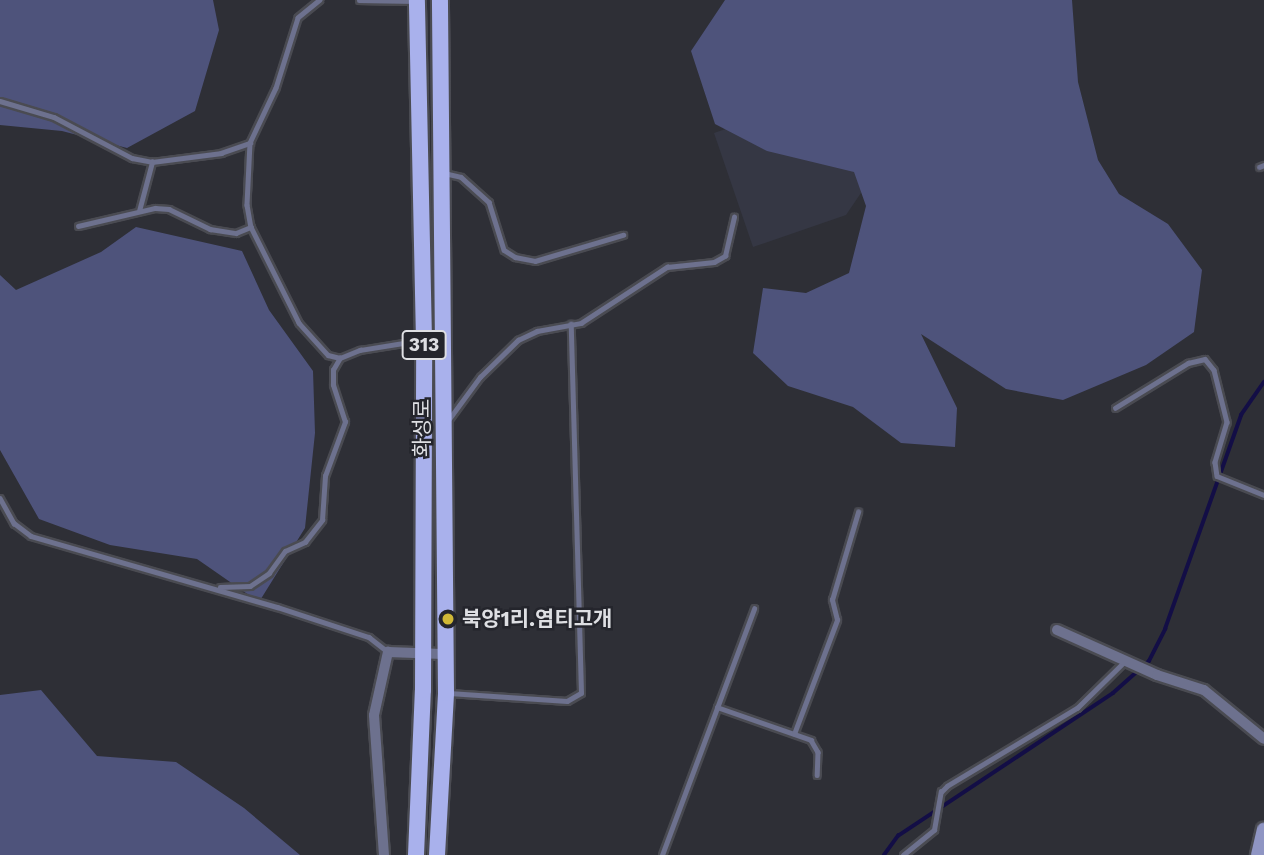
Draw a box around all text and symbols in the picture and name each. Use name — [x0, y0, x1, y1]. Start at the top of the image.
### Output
road number: 313 — [401, 330, 447, 360]
street label: 화성로 — [409, 399, 435, 457]
place label: 북양1리.염티고개 — [462, 606, 612, 632]
marker: 북양1리.염티고개 — [440, 611, 456, 627]

